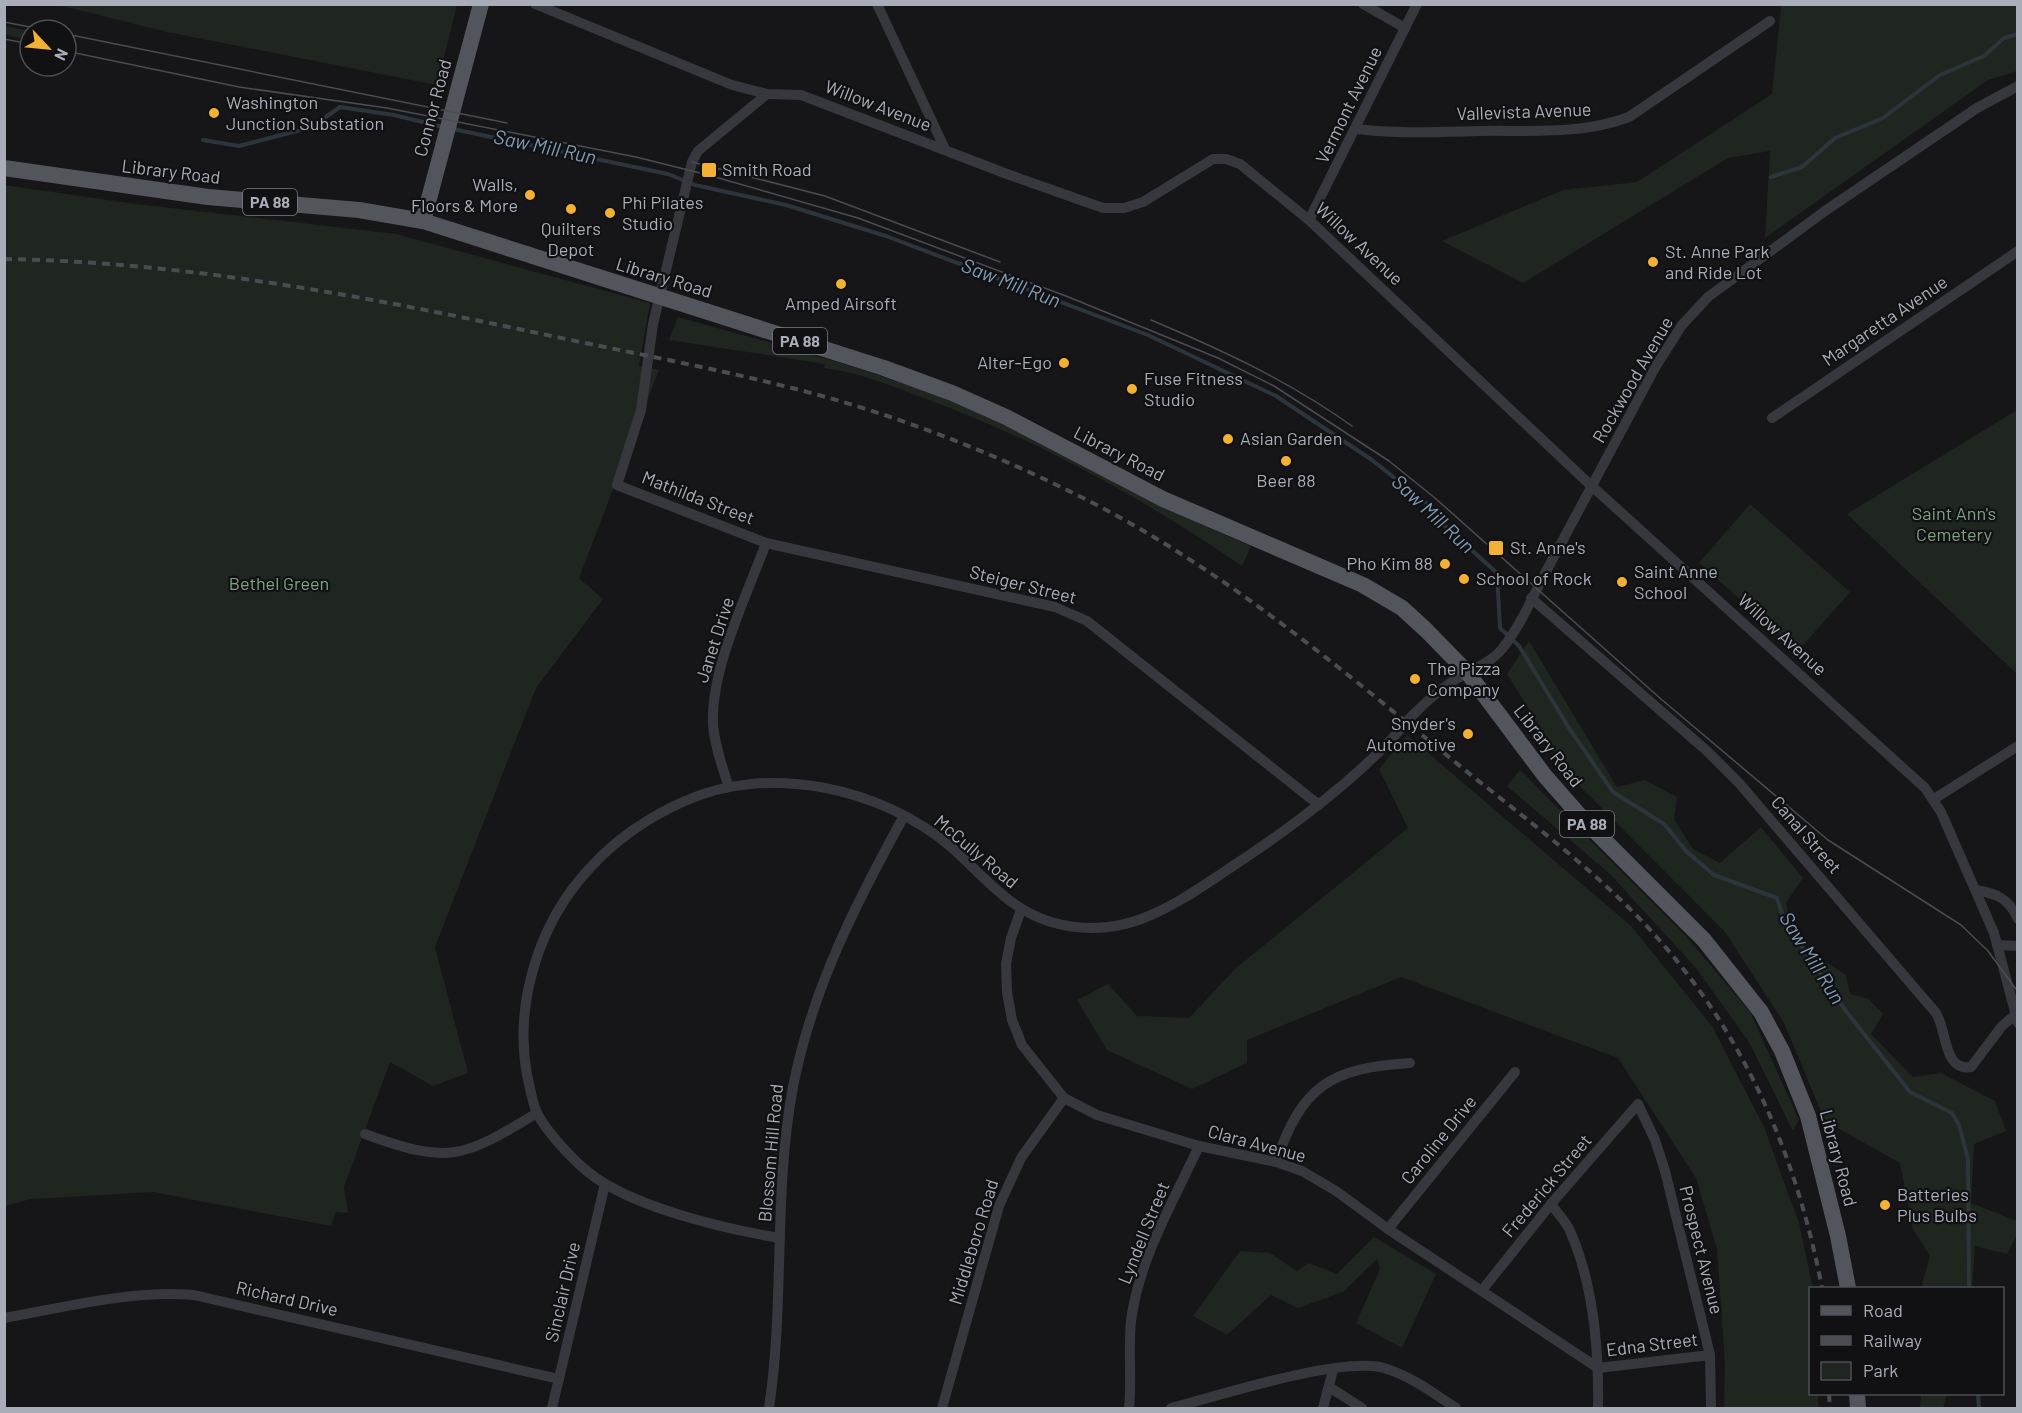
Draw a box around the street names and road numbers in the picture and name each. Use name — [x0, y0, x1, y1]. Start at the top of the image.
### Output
street label: Vermont Avenue — [1310, 42, 1386, 167]
street label: Connor Road — [408, 57, 456, 159]
street label: Willow Avenue — [822, 75, 935, 135]
street label: Vallevista Avenue — [1456, 98, 1592, 124]
street label: Library Road — [121, 154, 222, 188]
road number: PA 88 — [243, 189, 297, 215]
street label: Willow Avenue — [1311, 197, 1408, 289]
street label: Library Road — [614, 252, 715, 302]
street label: Margaretta Avenue — [1818, 270, 1951, 370]
street label: Rockwood Avenue — [1587, 312, 1677, 447]
road number: PA 88 — [773, 328, 827, 354]
street label: Library Road — [1070, 421, 1169, 485]
street label: Mathilda Street — [639, 466, 758, 529]
street label: Steiger Street — [967, 560, 1079, 608]
street label: Willow Avenue — [1734, 589, 1832, 680]
street label: Janet Drive — [690, 594, 738, 685]
street label: Library Road — [1510, 700, 1588, 791]
street label: Canal Street — [1767, 791, 1846, 878]
street label: McCully Road — [930, 810, 1023, 893]
road number: PA 88 — [1560, 811, 1614, 837]
street label: Blossom Hill Road — [753, 1083, 787, 1223]
street label: Caroline Drive — [1396, 1091, 1481, 1188]
street label: Library Road — [1816, 1107, 1862, 1208]
street label: Clara Avenue — [1206, 1119, 1309, 1167]
street label: Frederick Street — [1497, 1129, 1596, 1241]
street label: Middleboro Road — [944, 1176, 1003, 1307]
street label: Lyndell Street — [1113, 1178, 1174, 1287]
street label: Prospect Avenue — [1675, 1183, 1729, 1316]
street label: Sinclair Drive — [540, 1239, 584, 1344]
street label: Richard Drive — [234, 1276, 340, 1320]
street label: Edna Street — [1605, 1327, 1699, 1361]

